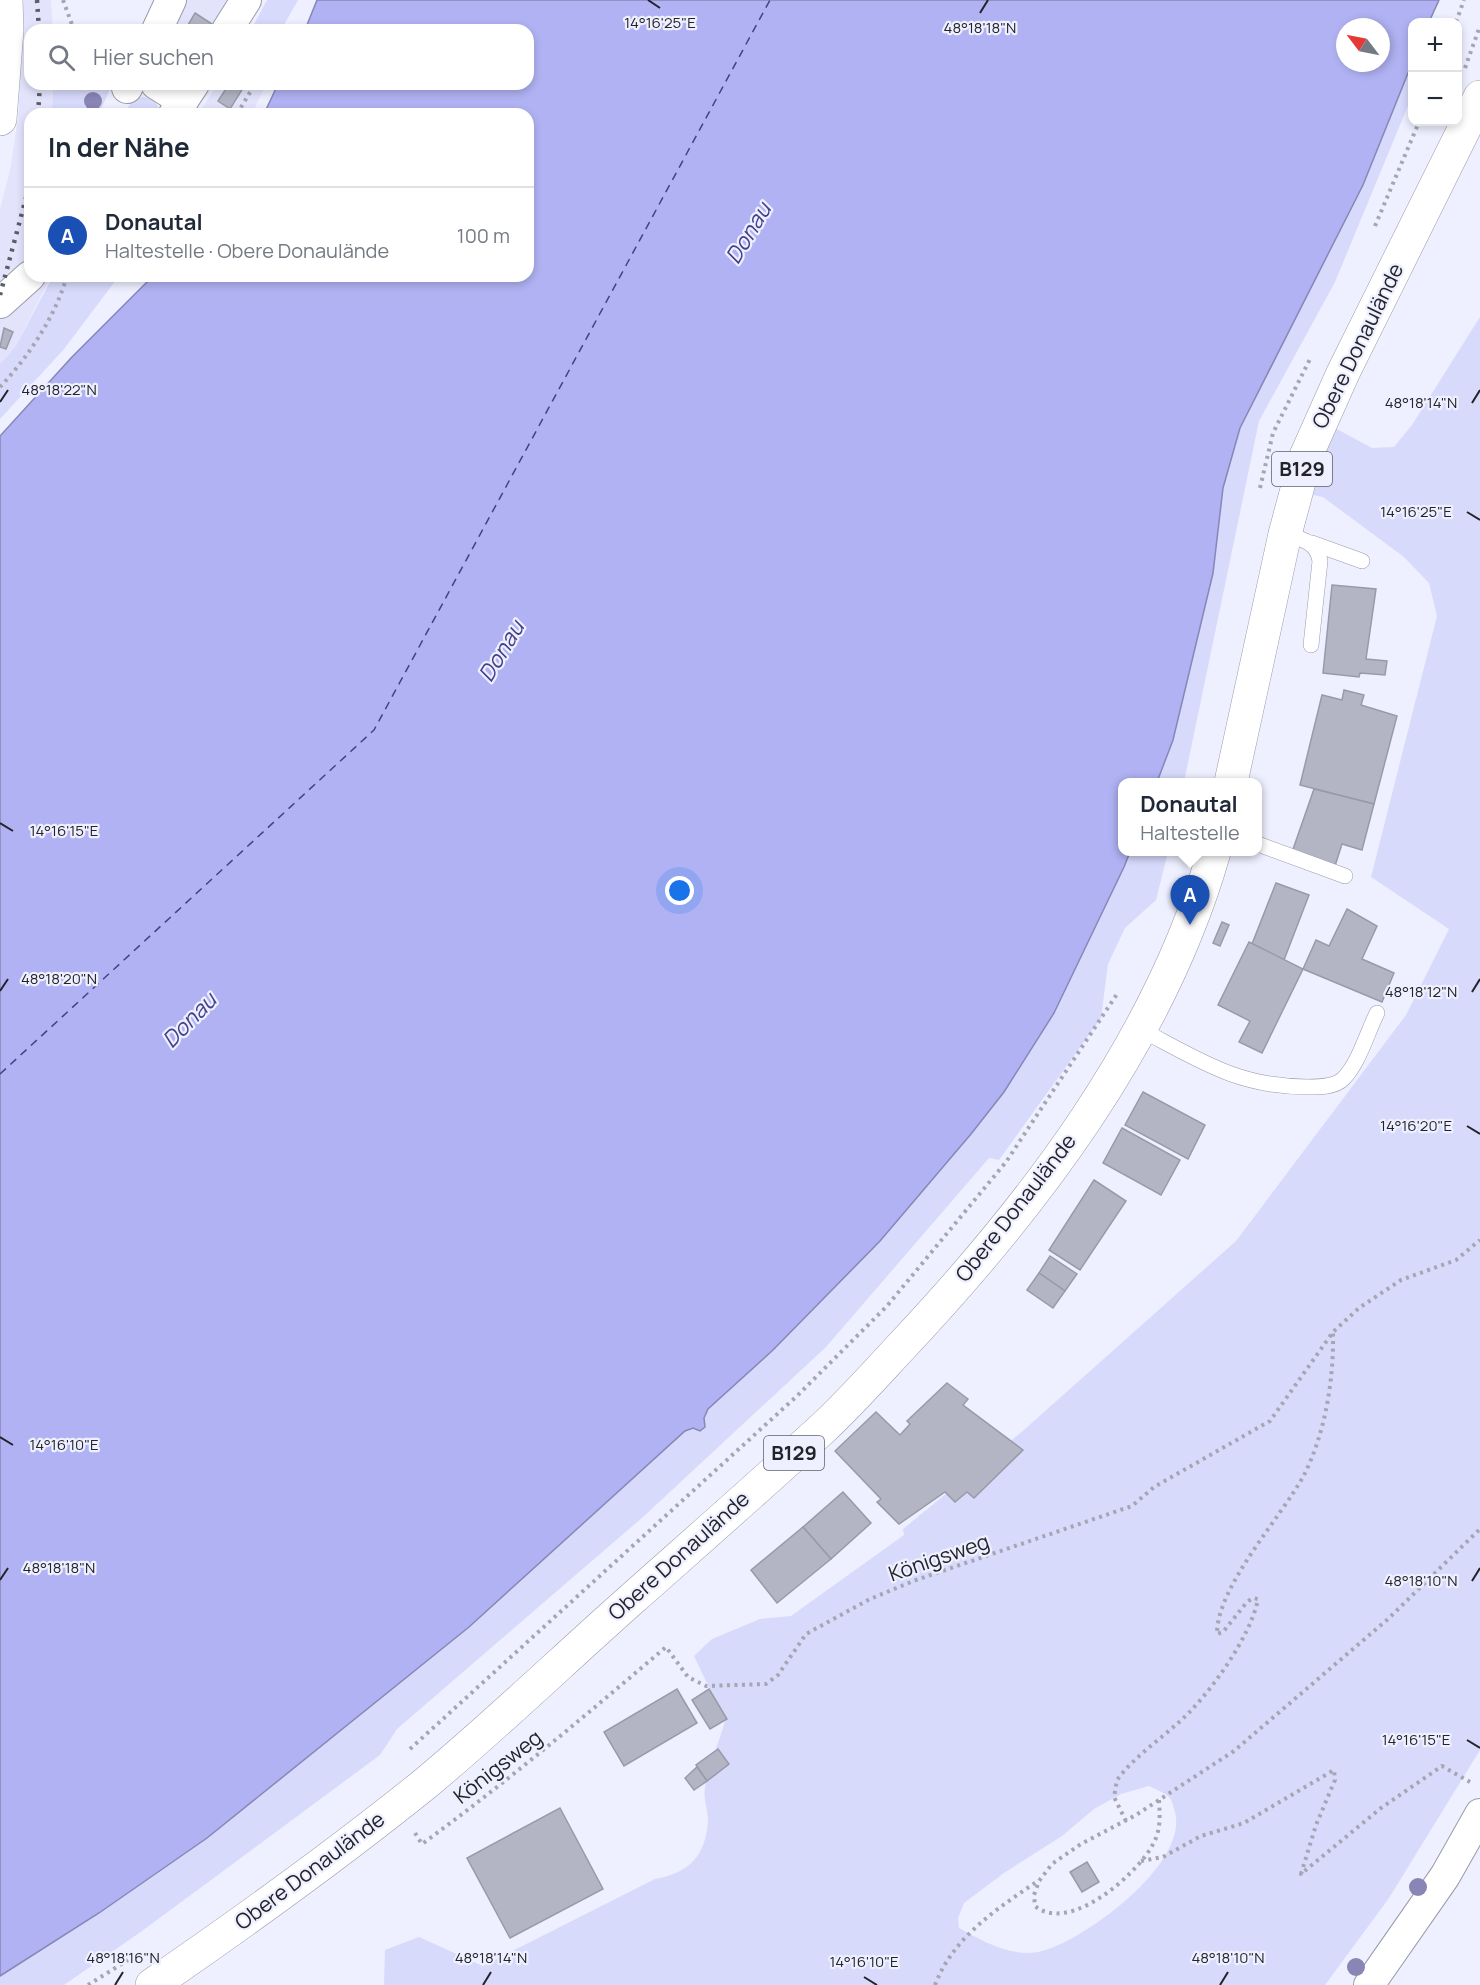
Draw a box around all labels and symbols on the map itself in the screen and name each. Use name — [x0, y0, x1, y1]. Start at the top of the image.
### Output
text: 14°16'25"E — [624, 12, 696, 33]
text: 48°18'18"N — [944, 17, 1016, 38]
north arrow — [1336, 18, 1390, 72]
water label: Donau — [718, 195, 779, 269]
street label: Obere Donaulände — [1305, 258, 1409, 433]
text: 48°18'22"N — [21, 379, 97, 400]
text: 48°18'14"N — [1385, 392, 1457, 413]
road number: B129 — [1272, 452, 1332, 486]
text: 14°16'25"E — [1380, 501, 1452, 522]
water label: Donau — [471, 613, 532, 687]
text: 14°16'15"E — [30, 820, 98, 841]
your location — [665, 876, 694, 905]
pin: A — [1170, 876, 1210, 925]
text: 48°18'20"N — [21, 968, 97, 989]
text: 48°18'12"N — [1385, 981, 1457, 1002]
water label: Donau — [155, 984, 224, 1054]
text: 14°16'20"E — [1380, 1115, 1452, 1136]
street label: Obere Donaulände — [949, 1128, 1082, 1287]
text: 14°16'10"E — [29, 1434, 99, 1455]
road number: B129 — [764, 1436, 824, 1470]
street label: Obere Donaulände — [602, 1484, 755, 1626]
street label: Königsweg — [885, 1527, 993, 1587]
text: 48°18'18"N — [23, 1557, 95, 1578]
text: 48°18'10"N — [1384, 1570, 1458, 1591]
street label: Königsweg — [447, 1723, 547, 1810]
text: 14°16'15"E — [1382, 1729, 1450, 1750]
street label: Obere Donaulände — [229, 1805, 390, 1936]
text: 48°18'16"N — [86, 1947, 160, 1968]
text: 48°18'14"N — [455, 1947, 527, 1968]
text: 48°18'10"N — [1191, 1947, 1265, 1968]
text: 14°16'10"E — [829, 1951, 899, 1972]

